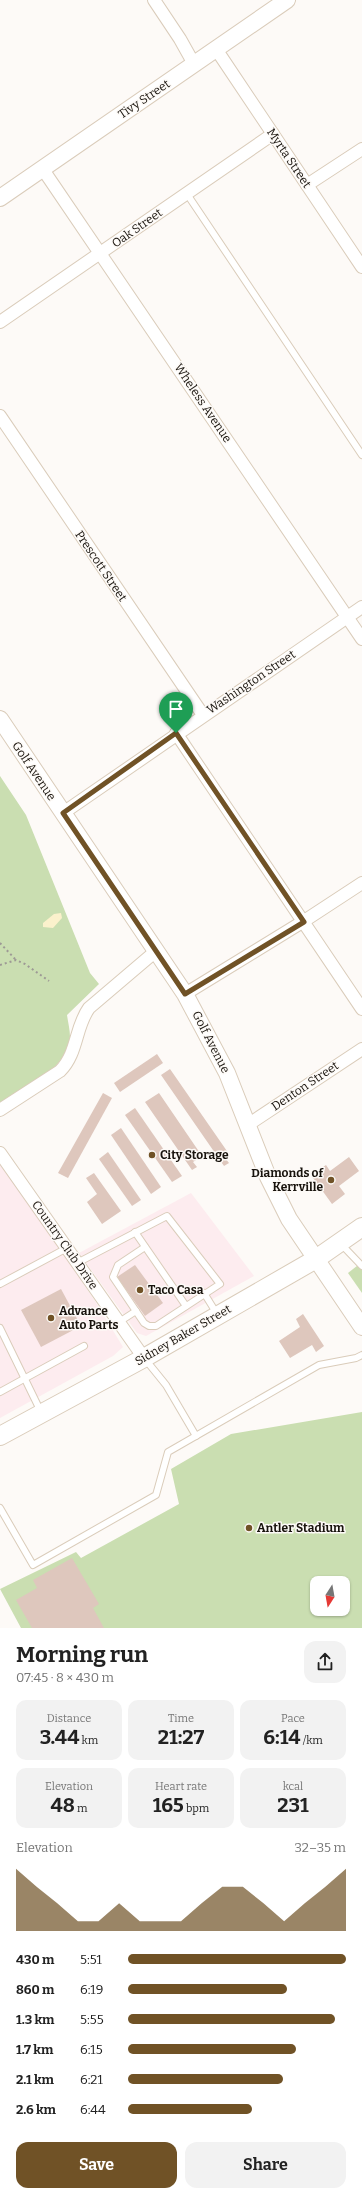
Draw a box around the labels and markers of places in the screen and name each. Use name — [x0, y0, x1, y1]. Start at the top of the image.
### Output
pin — [159, 692, 193, 733]
place label: City Storage — [160, 1148, 229, 1162]
marker: City Storage — [147, 1150, 157, 1160]
place label: Diamonds of Kerrville — [251, 1166, 324, 1194]
marker: Diamonds of Kerrville — [326, 1175, 336, 1185]
place label: Taco Casa — [148, 1283, 204, 1297]
marker: Taco Casa — [135, 1285, 145, 1295]
place label: Advance Auto Parts — [59, 1304, 119, 1332]
marker: Advance Auto Parts — [46, 1313, 56, 1323]
place label: Antler Stadium — [257, 1521, 345, 1535]
marker: Antler Stadium — [244, 1523, 254, 1533]

